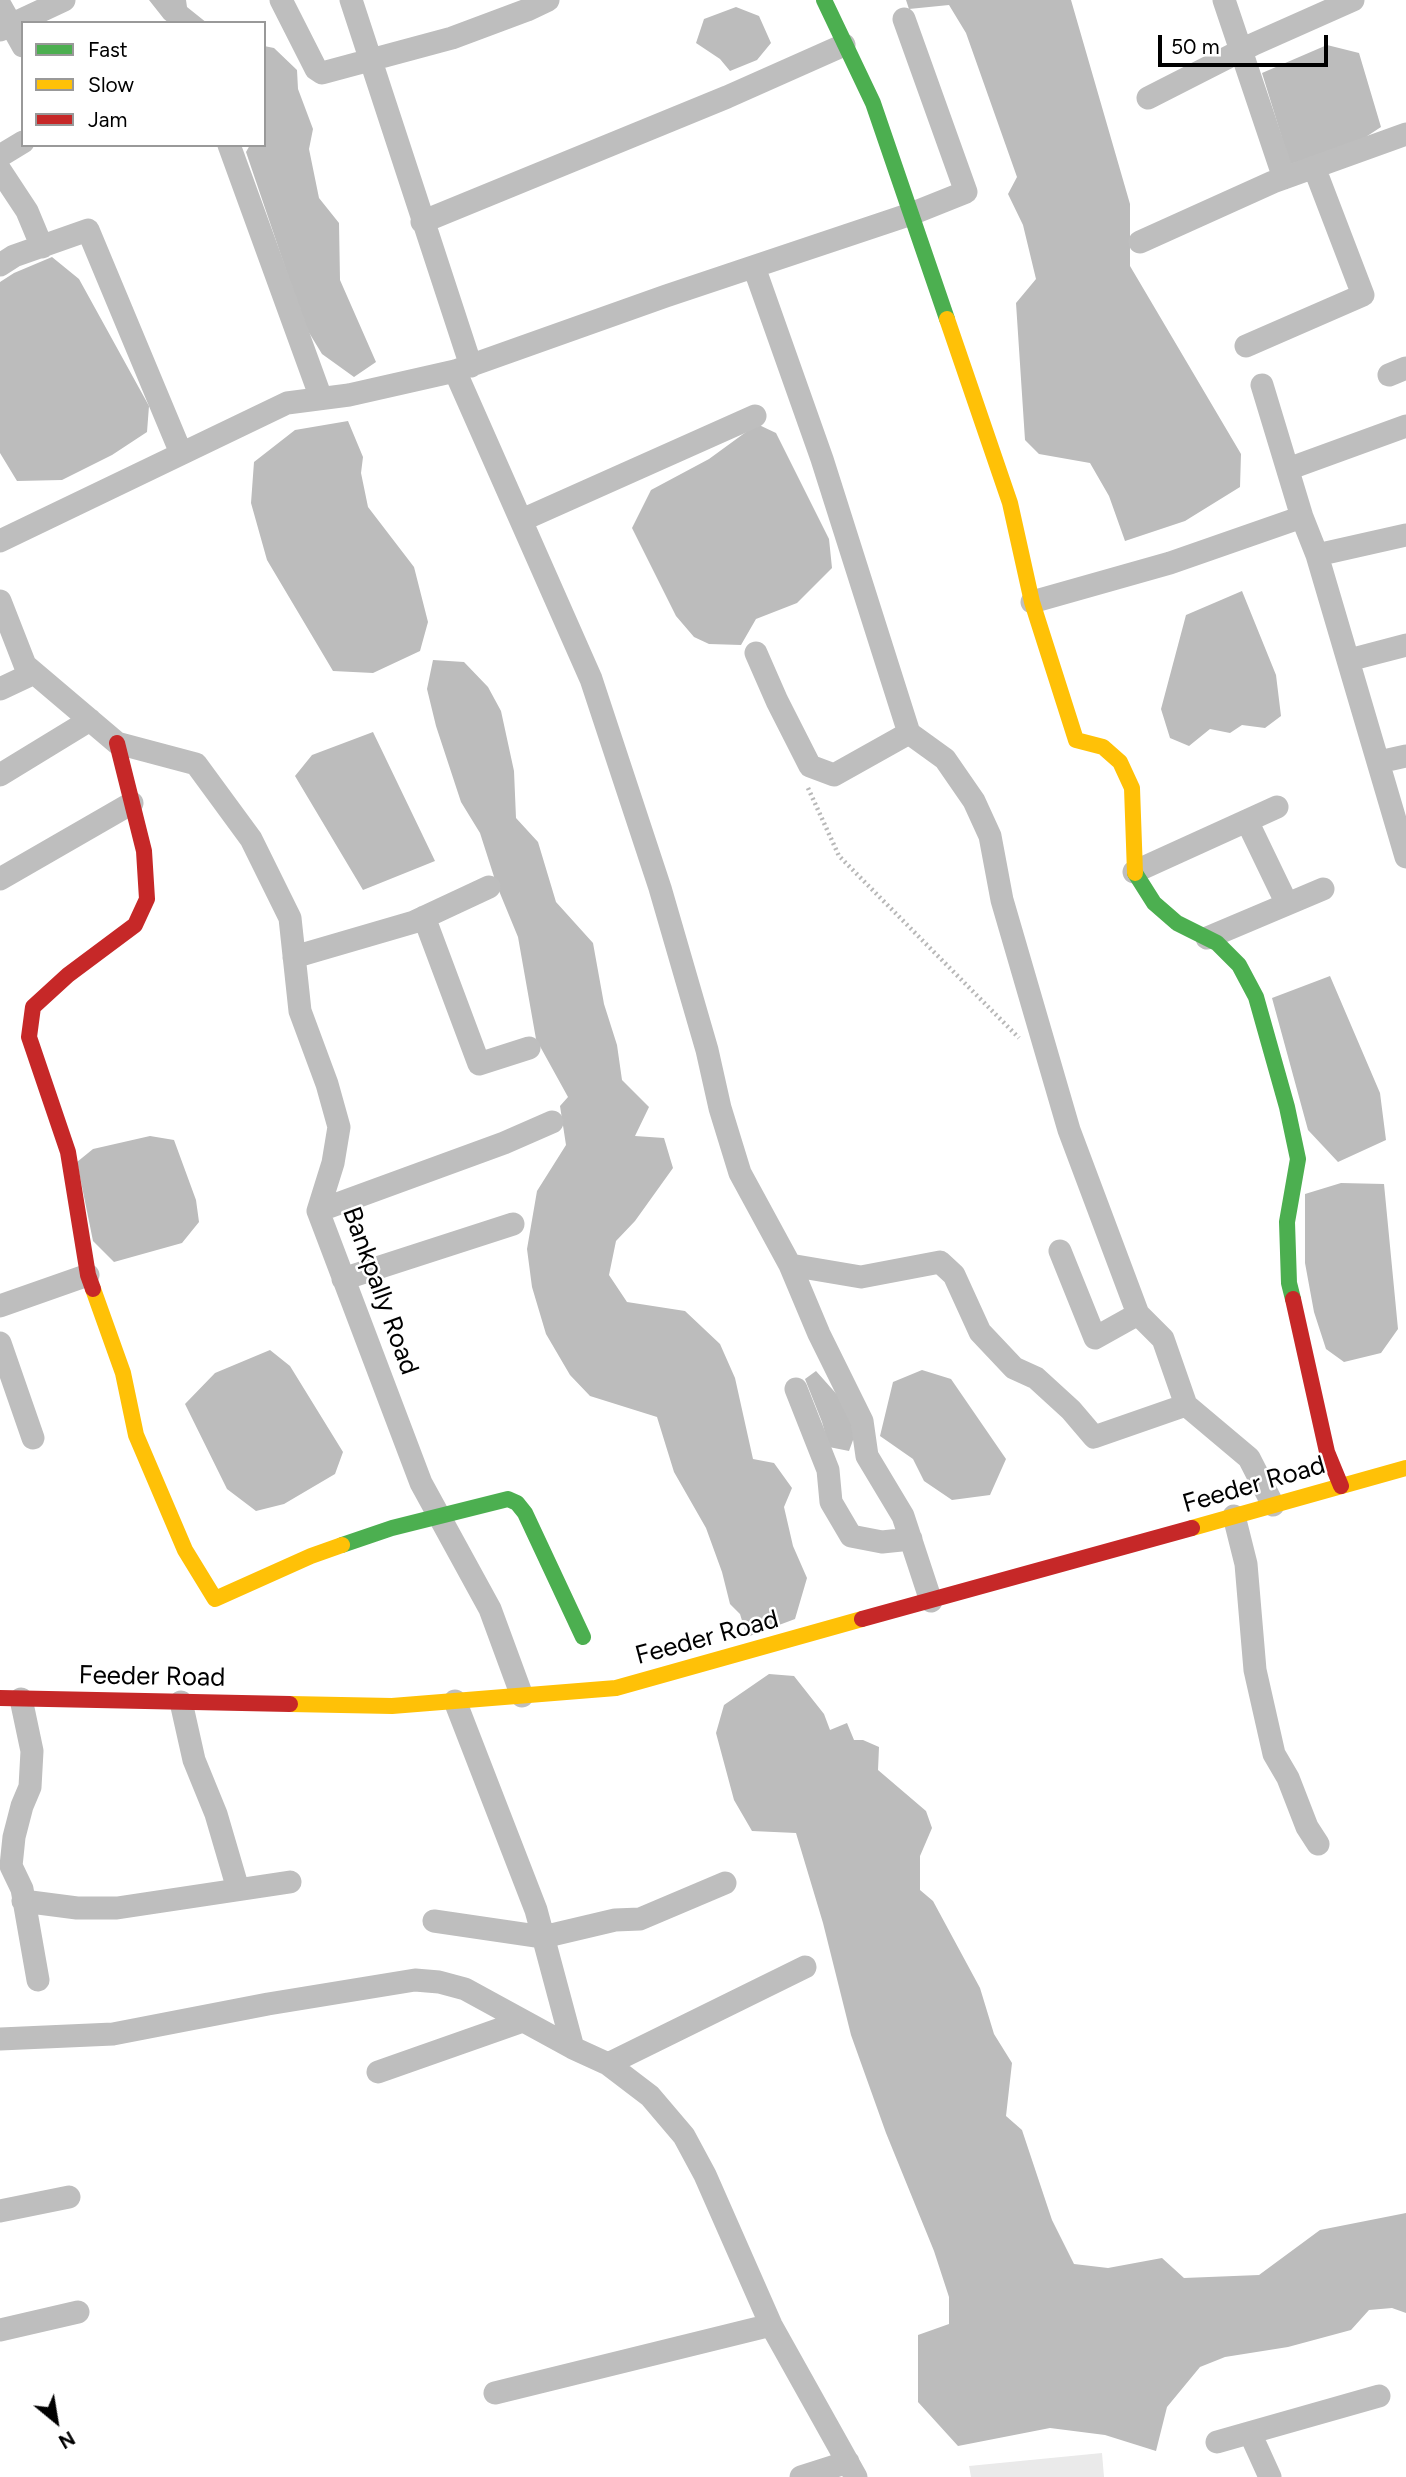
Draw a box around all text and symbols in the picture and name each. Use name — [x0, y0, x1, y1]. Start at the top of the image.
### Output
legend — [21, 21, 266, 147]
scale bar — [1161, 21, 1331, 65]
text: 50 m — [1171, 34, 1220, 59]
text: Fast — [88, 37, 128, 62]
text: Slow — [88, 72, 134, 97]
text: Jam — [88, 107, 127, 132]
street label: Bankpally Road — [335, 1203, 425, 1379]
street label: Feeder Road — [1179, 1450, 1329, 1520]
street label: Feeder Road — [632, 1604, 782, 1672]
street label: Feeder Road — [78, 1660, 226, 1694]
north arrow — [21, 2386, 91, 2456]
text: N — [55, 2426, 79, 2453]

